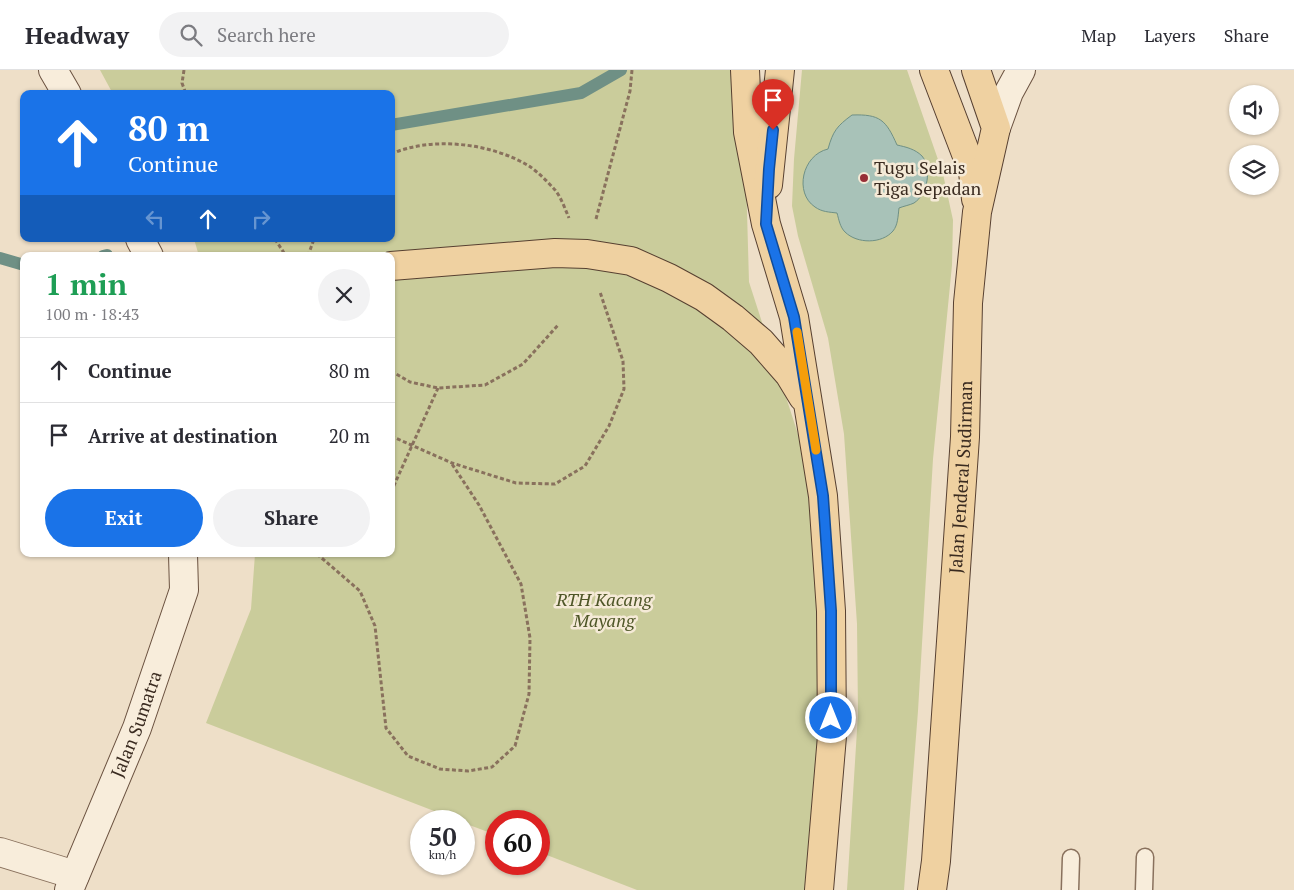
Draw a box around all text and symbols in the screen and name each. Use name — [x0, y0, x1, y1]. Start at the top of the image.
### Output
search box — [159, 12, 509, 57]
text: Headway — [25, 19, 129, 51]
icon: search — [177, 21, 205, 49]
text: Search here — [217, 22, 316, 47]
text: Map — [1081, 23, 1116, 47]
text: Layers — [1144, 23, 1196, 47]
text: Share — [1224, 23, 1269, 47]
pin — [752, 79, 794, 130]
map controls — [1229, 85, 1279, 195]
button: sound — [1229, 85, 1279, 135]
icon: arrive — [759, 86, 787, 114]
text: 80 m — [128, 105, 209, 151]
icon: ahead — [45, 110, 110, 175]
button: layers — [1229, 145, 1279, 195]
text: Continue — [128, 149, 218, 178]
place label: Tugu Selais Tiga Sepadan — [874, 155, 982, 200]
marker: Tugu Selais Tiga Sepadan — [858, 172, 870, 184]
icon: left — [141, 205, 169, 233]
icon: ahead — [194, 205, 222, 233]
icon: right — [247, 205, 275, 233]
text: 1 min — [45, 264, 127, 304]
button: close — [318, 269, 370, 321]
text: 100 m · 18:43 — [45, 303, 139, 325]
icon: ahead — [45, 356, 73, 384]
text: Continue — [88, 358, 172, 383]
text: 80 m — [329, 358, 370, 383]
street label: Jalan Jenderal Sudirman — [943, 380, 977, 574]
icon: arrive — [45, 421, 73, 449]
text: Arrive at destination — [88, 423, 277, 448]
text: 20 m — [329, 423, 370, 448]
button: Exit — [45, 489, 203, 547]
button: Share — [213, 489, 370, 547]
park label: RTH Kacang Mayang — [555, 587, 653, 632]
street label: Jalan Sumatra — [105, 668, 167, 781]
position arrow — [804, 691, 856, 743]
speed limit sign: 60 — [485, 810, 550, 875]
text: 50 — [428, 820, 457, 853]
text: km/h — [429, 847, 456, 862]

